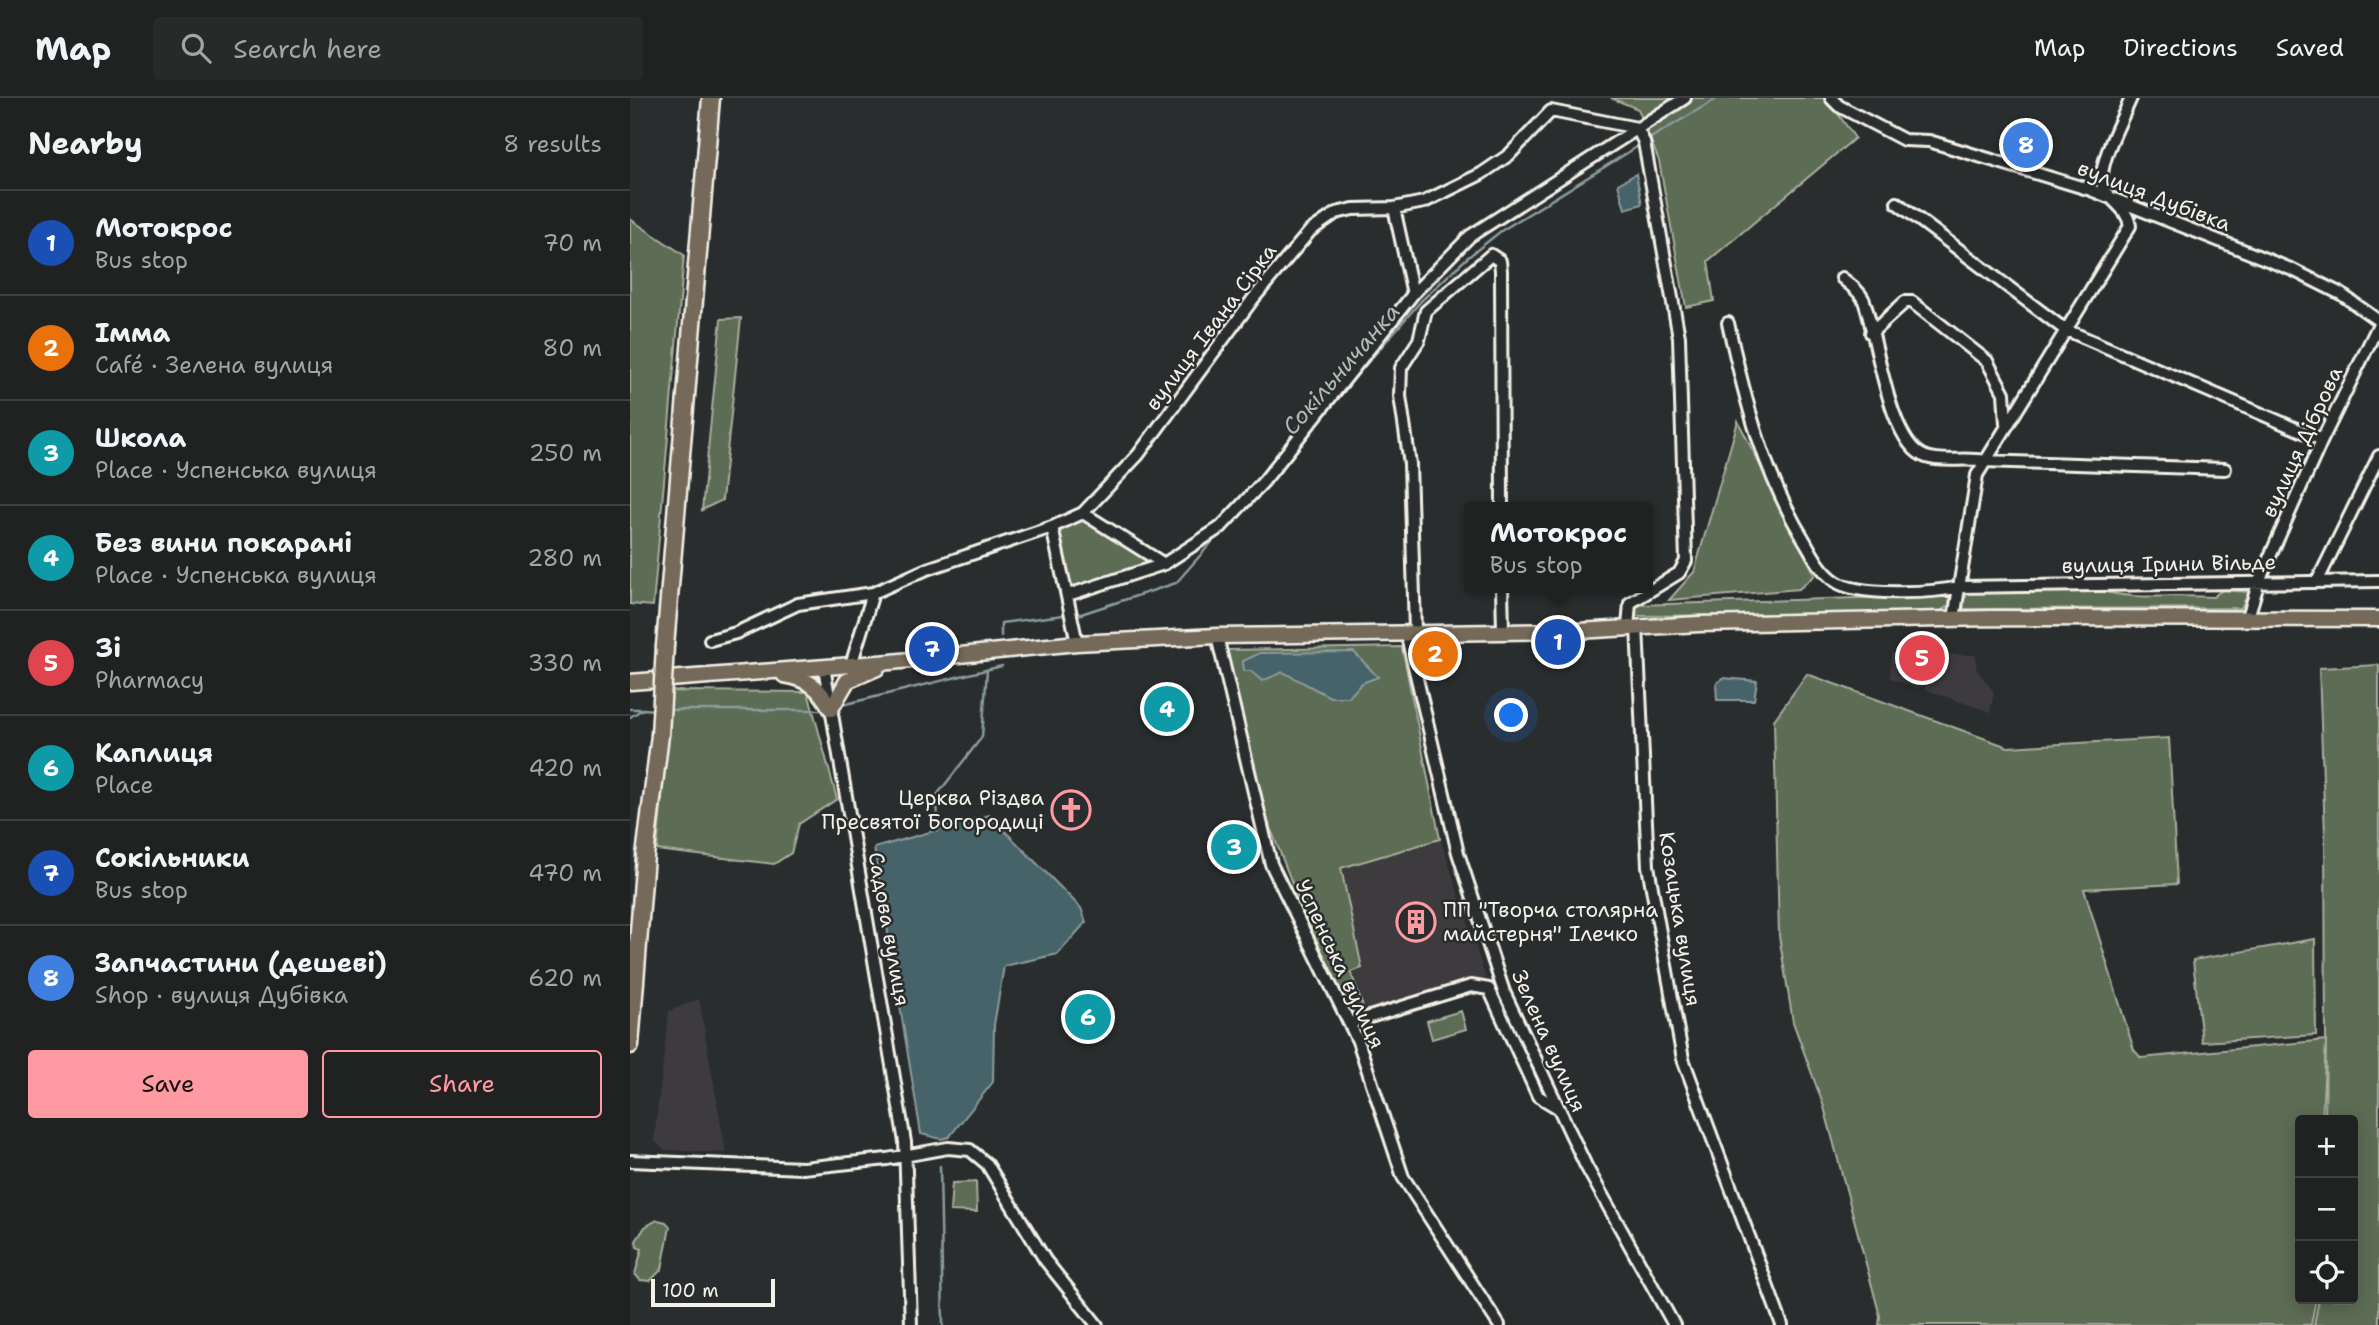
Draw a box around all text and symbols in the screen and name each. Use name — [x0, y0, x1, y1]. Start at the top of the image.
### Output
search box — [153, 17, 643, 80]
text: Map — [35, 26, 111, 71]
icon: search — [177, 29, 215, 67]
text: Search here — [233, 31, 382, 66]
text: Map — [2034, 32, 2085, 64]
text: Directions — [2123, 32, 2238, 64]
text: Saved — [2276, 32, 2344, 64]
pin: 8 — [2003, 119, 2049, 171]
text: Nearby — [28, 123, 143, 164]
text: 8 results — [503, 129, 602, 159]
street label: вулиця Дубівка — [2073, 154, 2235, 238]
text: Мотокрос — [95, 210, 232, 245]
text: 1 — [46, 228, 56, 258]
text: 70 m — [543, 228, 602, 258]
street label: вулиця Івана Сірка — [1139, 238, 1283, 416]
text: Bus stop — [95, 245, 188, 275]
water label: Сокільничанка — [1276, 297, 1406, 441]
text: Імма — [95, 315, 170, 350]
text: 2 — [43, 333, 59, 363]
text: 80 m — [543, 333, 602, 363]
text: Café · Зелена вулиця — [95, 350, 333, 380]
street label: вулиця Діброва — [2255, 362, 2349, 522]
text: Школа — [95, 420, 186, 455]
text: 3 — [43, 438, 59, 468]
text: 250 m — [529, 438, 602, 468]
text: Place · Успенська вулиця — [95, 455, 377, 485]
popup — [1464, 502, 1653, 593]
text: Мотокрос — [1490, 515, 1627, 550]
text: Без вини покарані — [95, 525, 352, 560]
text: 4 — [43, 543, 59, 573]
text: 280 m — [527, 543, 602, 573]
street label: вулиця Ірини Вільде — [2061, 548, 2277, 580]
text: Bus stop — [1490, 550, 1583, 580]
text: Place · Успенська вулиця — [95, 560, 377, 590]
pin: 1 — [1535, 616, 1581, 668]
pin: 7 — [909, 623, 955, 675]
pin: 2 — [1412, 628, 1458, 680]
text: 3і — [95, 630, 121, 665]
pin: 5 — [1899, 632, 1945, 684]
text: 5 — [44, 648, 58, 678]
text: 330 m — [528, 648, 602, 678]
text: Pharmacy — [95, 665, 204, 695]
pin: 4 — [1144, 683, 1190, 735]
your location — [1494, 698, 1528, 732]
text: Каплиця — [95, 735, 213, 770]
text: 6 — [43, 753, 59, 783]
text: 420 m — [528, 753, 602, 783]
text: Place — [95, 770, 154, 800]
place label: Церква Різдва Пресвятої Богородиці — [822, 784, 1044, 836]
church icon: Церква Різдва Пресвятої Богородиці — [1050, 789, 1092, 831]
pin: 3 — [1211, 821, 1257, 873]
street label: Козацька вулиця — [1652, 830, 1708, 1008]
text: Сокільники — [95, 840, 250, 875]
street label: Садова вулиця — [862, 850, 916, 1008]
text: 7 — [43, 858, 59, 888]
text: 470 m — [528, 858, 602, 888]
text: Bus stop — [95, 875, 188, 905]
street label: Успенська вулиця — [1288, 875, 1392, 1053]
place label: ПП "Творча столярна майстерня" Ілечко — [1443, 896, 1658, 948]
building icon: ПП "Творча столярна майстерня" Ілечко — [1395, 901, 1437, 943]
text: Запчастини (дешеві) — [95, 945, 387, 980]
text: 8 — [43, 963, 59, 993]
text: 620 m — [528, 963, 602, 993]
street label: Зелена вулиця — [1505, 965, 1593, 1117]
text: Shop · вулиця Дубівка — [95, 980, 348, 1010]
pin: 6 — [1065, 991, 1111, 1043]
button: Save — [28, 1050, 308, 1118]
button: Share — [322, 1050, 602, 1118]
map controls — [2295, 1115, 2358, 1304]
button: + — [2295, 1115, 2358, 1178]
button: − — [2295, 1178, 2358, 1241]
button: locate — [2295, 1241, 2358, 1304]
scale bar — [651, 1276, 775, 1308]
text: 100 m — [662, 1278, 719, 1303]

